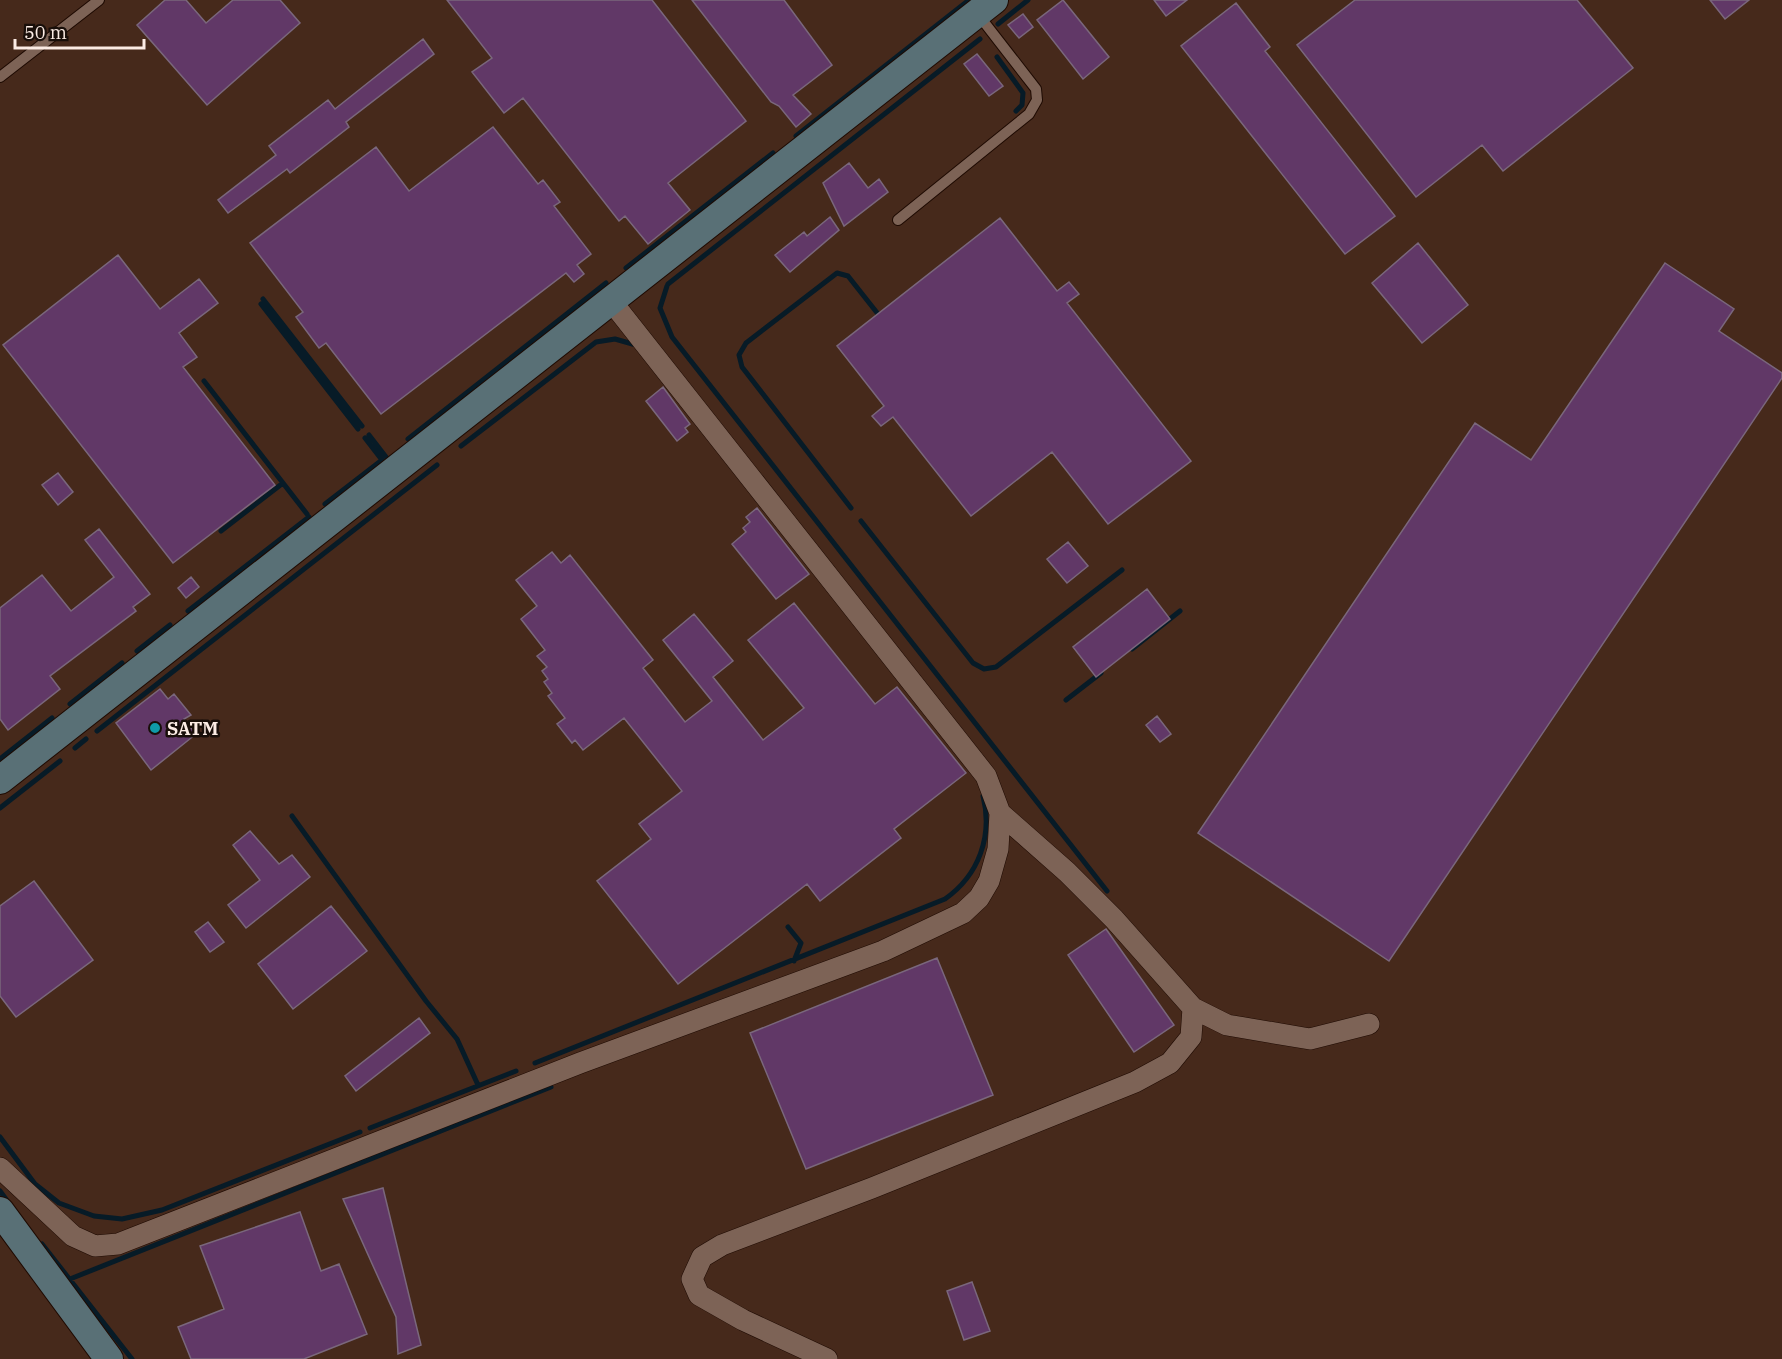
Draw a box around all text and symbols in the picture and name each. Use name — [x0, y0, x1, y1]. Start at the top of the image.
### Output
scale bar — [15, 12, 144, 50]
text: 50 m — [24, 21, 67, 44]
place label: SATM — [167, 717, 218, 740]
marker: SATM — [148, 721, 162, 735]

